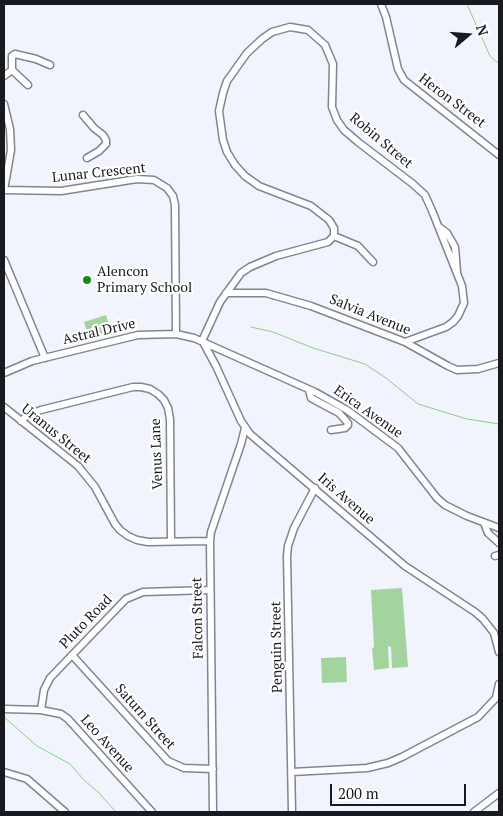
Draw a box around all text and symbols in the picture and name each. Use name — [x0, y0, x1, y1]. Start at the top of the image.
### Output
north arrow — [443, 10, 493, 60]
text: N — [472, 22, 493, 38]
street label: Heron Street — [415, 70, 489, 132]
street label: Robin Street — [346, 110, 416, 172]
street label: Lunar Crescent — [51, 160, 147, 186]
place label: Alencon Primary School — [97, 264, 192, 296]
marker: Alencon Primary School — [81, 274, 93, 286]
street label: Salvia Avenue — [327, 291, 413, 339]
street label: Astral Drive — [61, 315, 137, 349]
street label: Erica Avenue — [330, 382, 406, 442]
street label: Uranus Street — [18, 401, 94, 467]
street label: Venus Lane — [147, 418, 167, 490]
street label: Iris Avenue — [314, 470, 378, 528]
street label: Falcon Street — [189, 577, 207, 659]
street label: Pluto Road — [56, 592, 116, 652]
street label: Penguin Street — [268, 601, 286, 693]
street label: Saturn Street — [111, 681, 179, 753]
street label: Leo Avenue — [77, 712, 137, 776]
scale bar — [333, 774, 469, 806]
text: 200 m — [338, 783, 379, 803]

